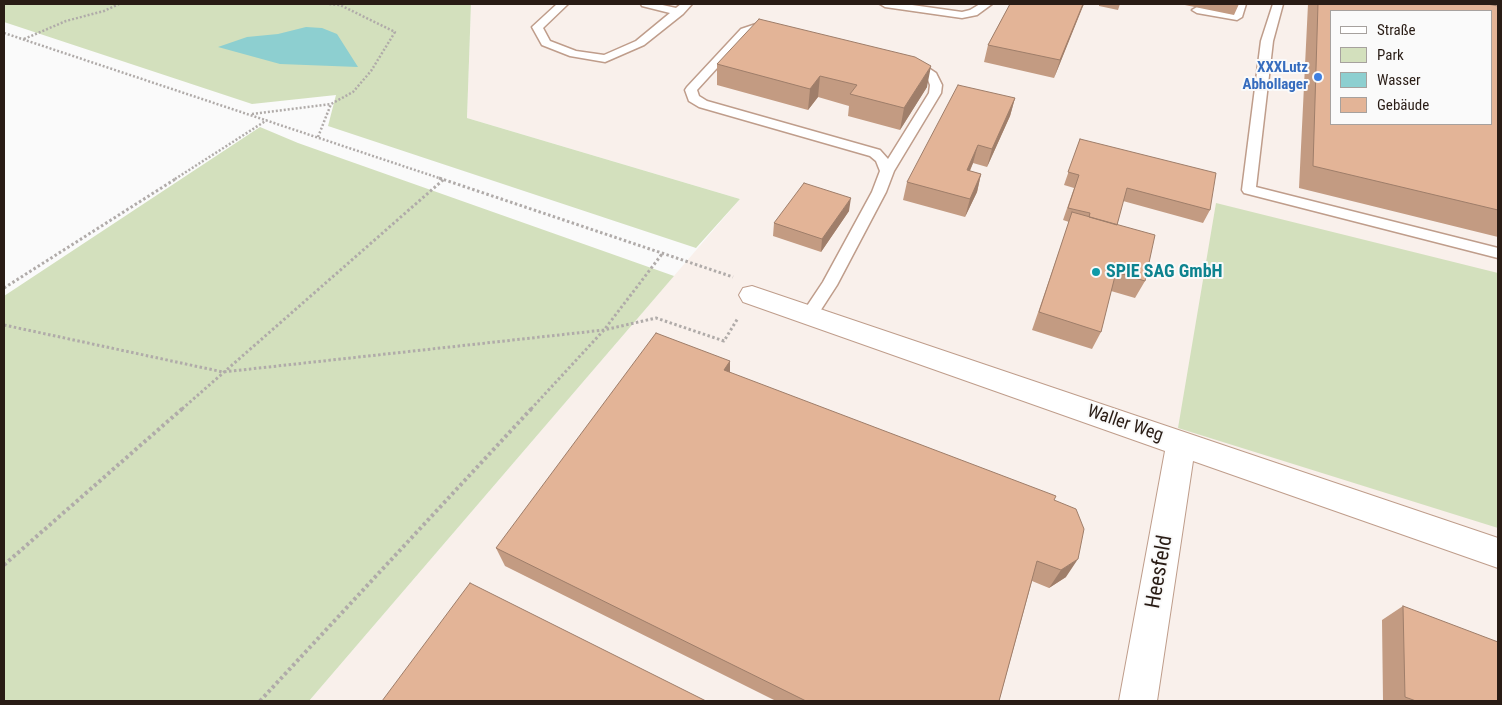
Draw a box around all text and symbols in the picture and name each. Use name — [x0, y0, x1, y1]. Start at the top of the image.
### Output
legend — [1330, 10, 1492, 125]
text: Straße — [1377, 21, 1416, 39]
text: Park — [1377, 46, 1404, 64]
place label: XXXLutz Abhollager — [1242, 59, 1308, 94]
marker: XXXLutz Abhollager — [1312, 71, 1324, 83]
text: Wasser — [1377, 71, 1421, 89]
text: Gebäude — [1377, 96, 1429, 114]
place label: SPIE SAG GmbH — [1106, 261, 1223, 283]
marker: SPIE SAG GmbH — [1090, 266, 1102, 278]
street label: Waller Weg — [1084, 401, 1166, 447]
street label: Heesfeld — [1141, 533, 1179, 611]

